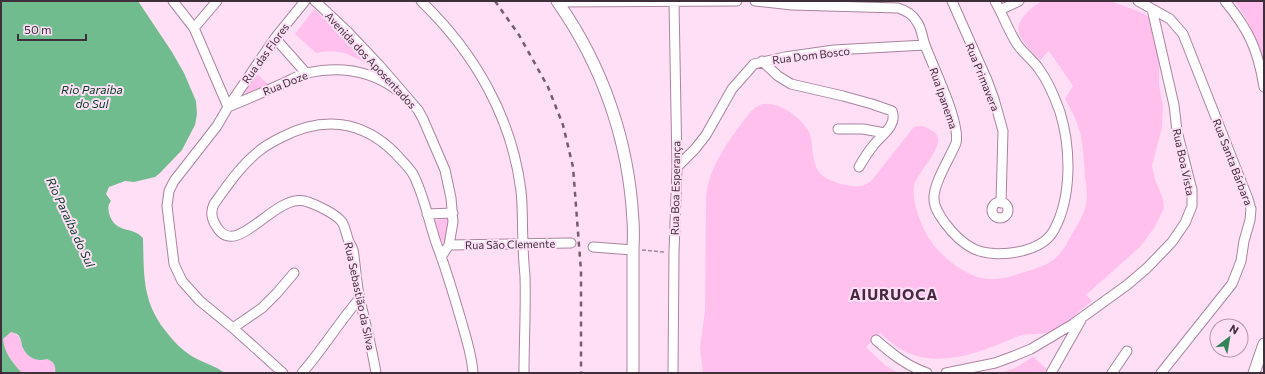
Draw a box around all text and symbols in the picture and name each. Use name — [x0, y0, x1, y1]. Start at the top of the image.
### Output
street label: Avenida dos Aposentados — [323, 9, 419, 111]
scale bar — [18, 16, 86, 42]
street label: Rua das Flores — [239, 20, 291, 86]
text: 50 m — [24, 22, 52, 36]
street label: Rua Primavera — [963, 41, 1003, 113]
street label: Rua Dom Bosco — [771, 44, 851, 66]
street label: Rua Ipanema — [927, 66, 961, 130]
street label: Rua Doze — [261, 68, 310, 98]
water label: Rio Paraiba do Sul — [61, 82, 123, 110]
street label: Rua Santa Bárbara — [1211, 117, 1255, 207]
street label: Rua Boa Vista — [1171, 127, 1197, 197]
street label: Rua Boa Esperança — [668, 141, 682, 235]
water label: Rio Paraíba do Sul — [44, 175, 98, 270]
street label: Rua São Clemente — [465, 237, 555, 251]
street label: Rua Sebastião da Silva — [342, 241, 378, 351]
district label: AIURUOCA — [850, 285, 938, 303]
north arrow — [1209, 318, 1249, 358]
text: N — [1228, 321, 1241, 337]

